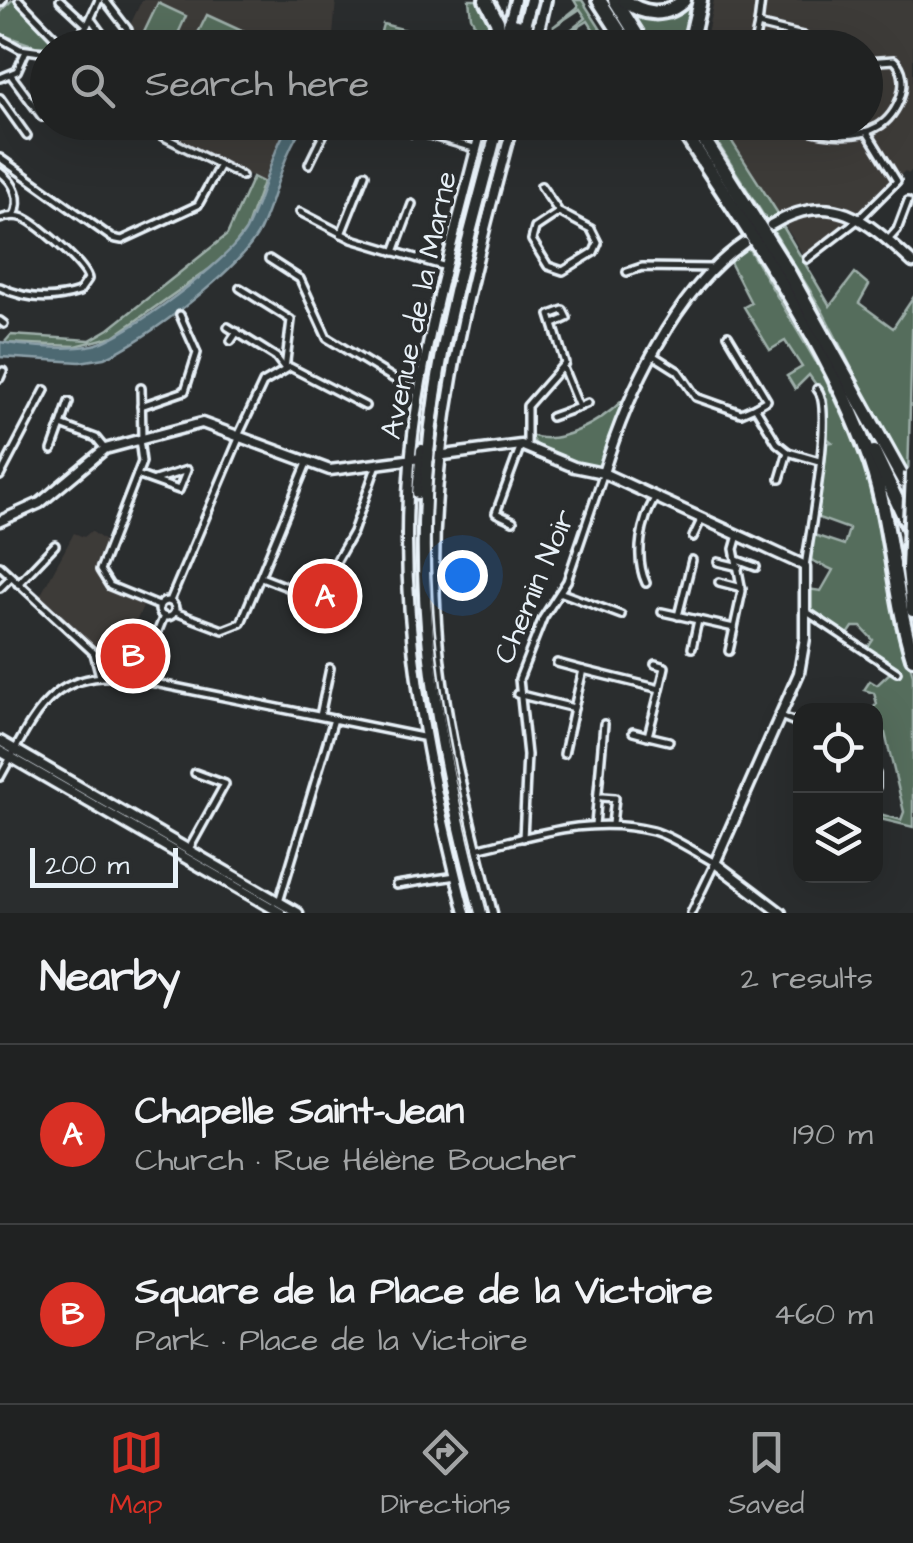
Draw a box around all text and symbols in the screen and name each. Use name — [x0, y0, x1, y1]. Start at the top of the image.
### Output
search box — [30, 30, 883, 140]
icon: search — [65, 58, 120, 113]
text: Search here — [145, 59, 369, 111]
street label: Avenue de la Marne — [370, 167, 468, 443]
street label: Chemin Noir — [484, 503, 586, 670]
your location — [437, 550, 488, 601]
pin: A — [292, 558, 358, 634]
pin: B — [100, 618, 166, 694]
map controls — [793, 703, 883, 883]
button: locate — [793, 703, 883, 793]
button: layers — [793, 793, 883, 883]
scale bar — [30, 843, 178, 888]
text: 200 m — [45, 846, 129, 885]
text: Nearby — [40, 949, 180, 1007]
text: 2 results — [741, 956, 873, 1001]
text: Chapelle Saint-Jean — [135, 1086, 464, 1138]
text: A — [62, 1112, 83, 1157]
text: 190 m — [793, 1112, 873, 1157]
text: Church · Rue Hélène Boucher — [135, 1138, 576, 1183]
text: Square de la Place de la Victoire — [135, 1266, 713, 1318]
text: B — [61, 1292, 84, 1337]
text: 460 m — [773, 1292, 873, 1337]
text: Park · Place de la Victoire — [135, 1318, 528, 1363]
tab: Map — [109, 1425, 164, 1524]
tab: Directions — [381, 1425, 511, 1524]
tab: Saved — [728, 1425, 804, 1524]

